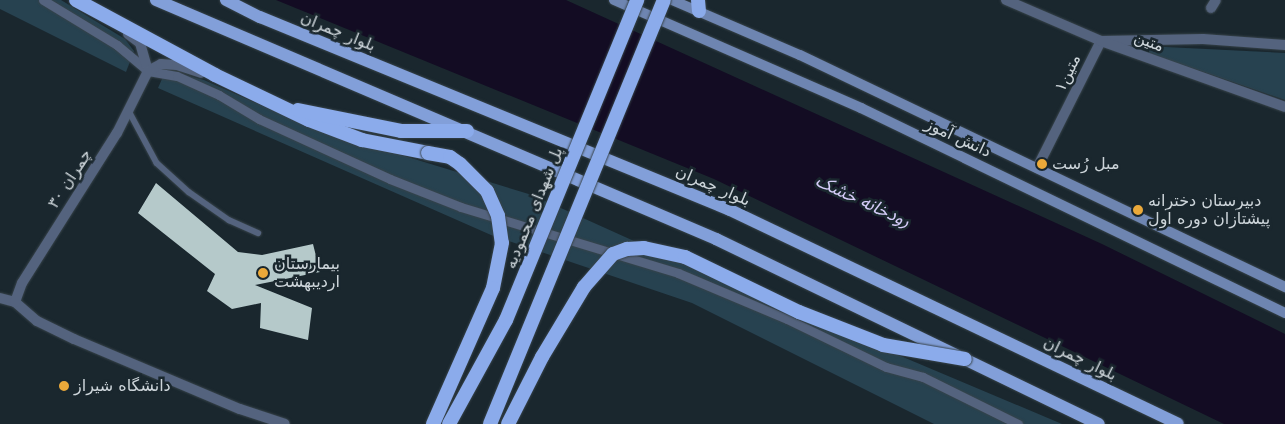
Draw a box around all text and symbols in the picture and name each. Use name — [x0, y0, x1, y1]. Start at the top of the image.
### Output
street label: بلوار چمران — [298, 8, 378, 56]
street label: متین — [1131, 28, 1167, 56]
street label: متین۱ — [1051, 51, 1085, 95]
street label: دانش آموز — [922, 114, 994, 162]
street label: پل شهدای محمودیه — [501, 144, 567, 272]
street label: ۳۰ چمران — [44, 146, 96, 212]
place label: مبل رُست — [1052, 154, 1119, 174]
marker: مبل رُست — [1036, 158, 1048, 170]
street label: بلوار چمران — [673, 162, 753, 210]
water label: رودخانه خشک — [812, 170, 914, 232]
place label: دبیرستان دخترانه پیشتازان دوره اول — [1148, 191, 1270, 229]
marker: دبیرستان دخترانه پیشتازان دوره اول — [1132, 204, 1144, 216]
place label: بیمارستان اردیبهشت — [274, 254, 340, 292]
marker: بیمارستان اردیبهشت — [256, 266, 270, 280]
street label: بلوار چمران — [1040, 333, 1120, 385]
place label: دانشگاه شیراز — [74, 376, 171, 396]
marker: دانشگاه شیراز — [58, 380, 70, 392]

